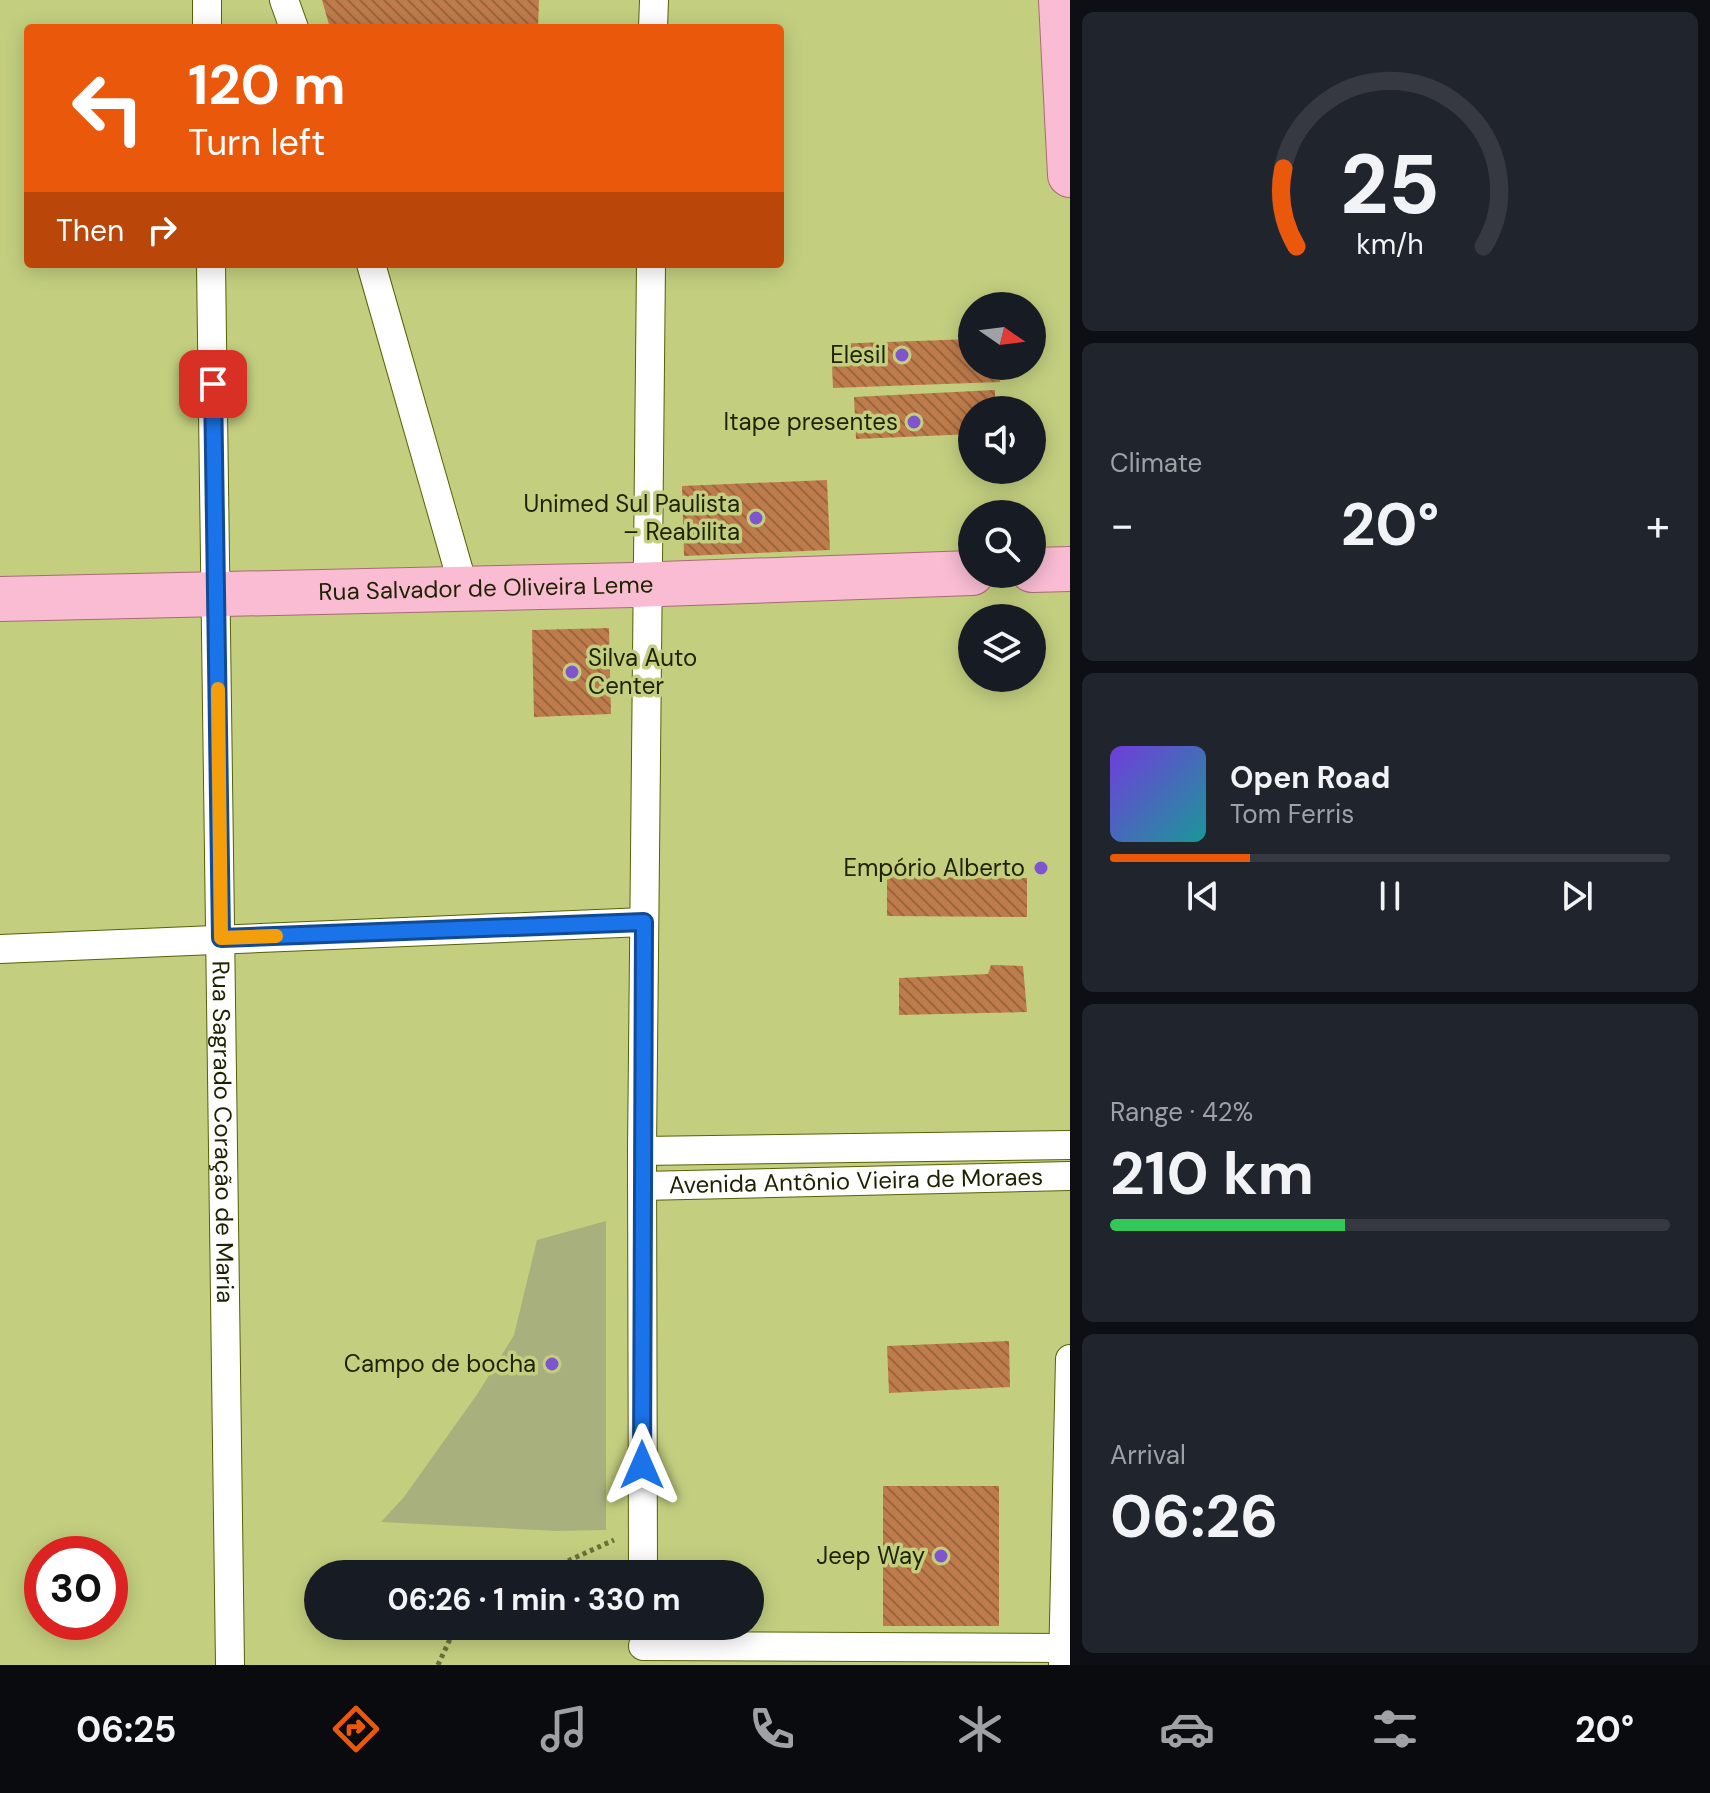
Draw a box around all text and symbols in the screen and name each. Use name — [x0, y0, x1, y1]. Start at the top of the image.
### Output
text: 120 m — [188, 48, 346, 121]
icon: left — [56, 56, 160, 160]
text: Turn left — [188, 119, 325, 166]
text: 25 — [1340, 130, 1440, 239]
icon: right — [140, 208, 184, 252]
text: Then — [56, 211, 124, 250]
text: km/h — [1356, 226, 1424, 263]
north arrow — [958, 292, 1046, 380]
map controls — [958, 292, 1046, 692]
place label: Elesil — [830, 339, 886, 370]
marker: Elesil — [893, 346, 911, 364]
pin — [179, 350, 247, 418]
icon: arrive — [191, 362, 235, 406]
button: sound — [958, 396, 1046, 484]
place label: Itape presentes — [724, 406, 898, 437]
marker: Itape presentes — [905, 413, 923, 431]
text: Climate — [1110, 446, 1202, 480]
text: 20° — [1341, 485, 1439, 564]
place label: Unimed Sul Paulista – Reabilita — [524, 488, 740, 547]
text: − — [1110, 496, 1134, 554]
text: + — [1646, 496, 1670, 554]
button: search — [958, 500, 1046, 588]
marker: Unimed Sul Paulista – Reabilita — [747, 509, 765, 527]
street label: Rua Salvador de Oliveira Leme — [318, 568, 654, 607]
button: layers — [958, 604, 1046, 692]
place label: Silva Auto Center — [588, 642, 697, 701]
marker: Silva Auto Center — [563, 663, 581, 681]
text: Open Road — [1230, 758, 1390, 797]
text: Tom Ferris — [1230, 797, 1354, 831]
place label: Empório Alberto — [843, 852, 1025, 883]
marker: Empório Alberto — [1032, 859, 1050, 877]
icon: previous — [1181, 874, 1225, 918]
icon: pause — [1368, 874, 1412, 918]
icon: next — [1555, 874, 1599, 918]
street label: Rua Sagrado Coração de Maria — [205, 961, 241, 1303]
text: Range · 42% — [1110, 1095, 1253, 1129]
text: 210 km — [1110, 1134, 1314, 1213]
street label: Avenida Antônio Vieira de Moraes — [668, 1161, 1043, 1200]
place label: Campo de bocha — [344, 1348, 536, 1379]
marker: Campo de bocha — [543, 1355, 561, 1373]
position arrow — [600, 1423, 684, 1507]
text: Arrival — [1110, 1438, 1186, 1472]
text: 06:26 — [1110, 1477, 1278, 1556]
speed limit sign: 30 — [24, 1536, 128, 1640]
place label: Jeep Way — [816, 1540, 925, 1571]
marker: Jeep Way — [932, 1547, 950, 1565]
text: 06:26 · 1 min · 330 m — [388, 1580, 680, 1619]
icon: directions — [328, 1701, 384, 1757]
icon: music — [536, 1701, 592, 1757]
icon: phone — [744, 1701, 800, 1757]
icon: climate — [952, 1701, 1008, 1757]
icon: car — [1159, 1701, 1215, 1757]
icon: filters — [1367, 1701, 1423, 1757]
text: 06:25 — [76, 1706, 176, 1753]
text: 20° — [1575, 1706, 1634, 1753]

